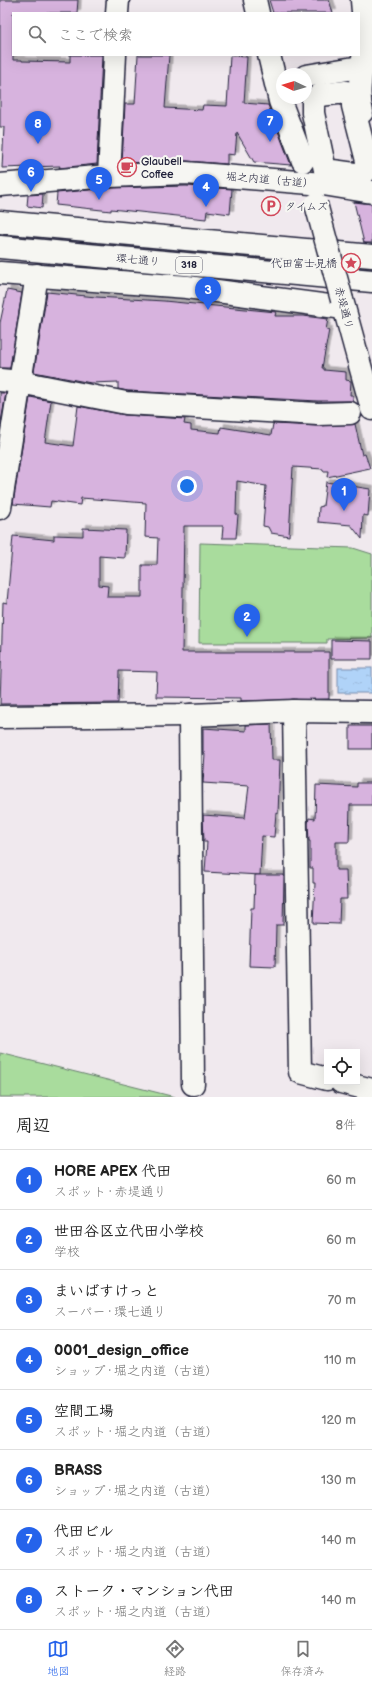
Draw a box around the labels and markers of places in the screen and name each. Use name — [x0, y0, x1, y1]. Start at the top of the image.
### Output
pin: 7 — [257, 109, 283, 142]
pin: 8 — [25, 111, 51, 144]
place label: Glaubell Coffee — [141, 155, 182, 181]
cafe icon: Glaubell Coffee — [116, 156, 138, 178]
pin: 6 — [18, 159, 44, 192]
pin: 5 — [86, 167, 112, 200]
pin: 4 — [193, 174, 219, 207]
parking icon: タイムズ — [260, 195, 282, 217]
place label: タイムズ — [285, 200, 328, 213]
place icon: 代田富士見橋 — [340, 252, 362, 274]
place label: 代田富士見橋 — [271, 257, 337, 270]
pin: 3 — [195, 277, 221, 310]
pin: 1 — [331, 478, 357, 511]
pin: 2 — [234, 604, 260, 637]

